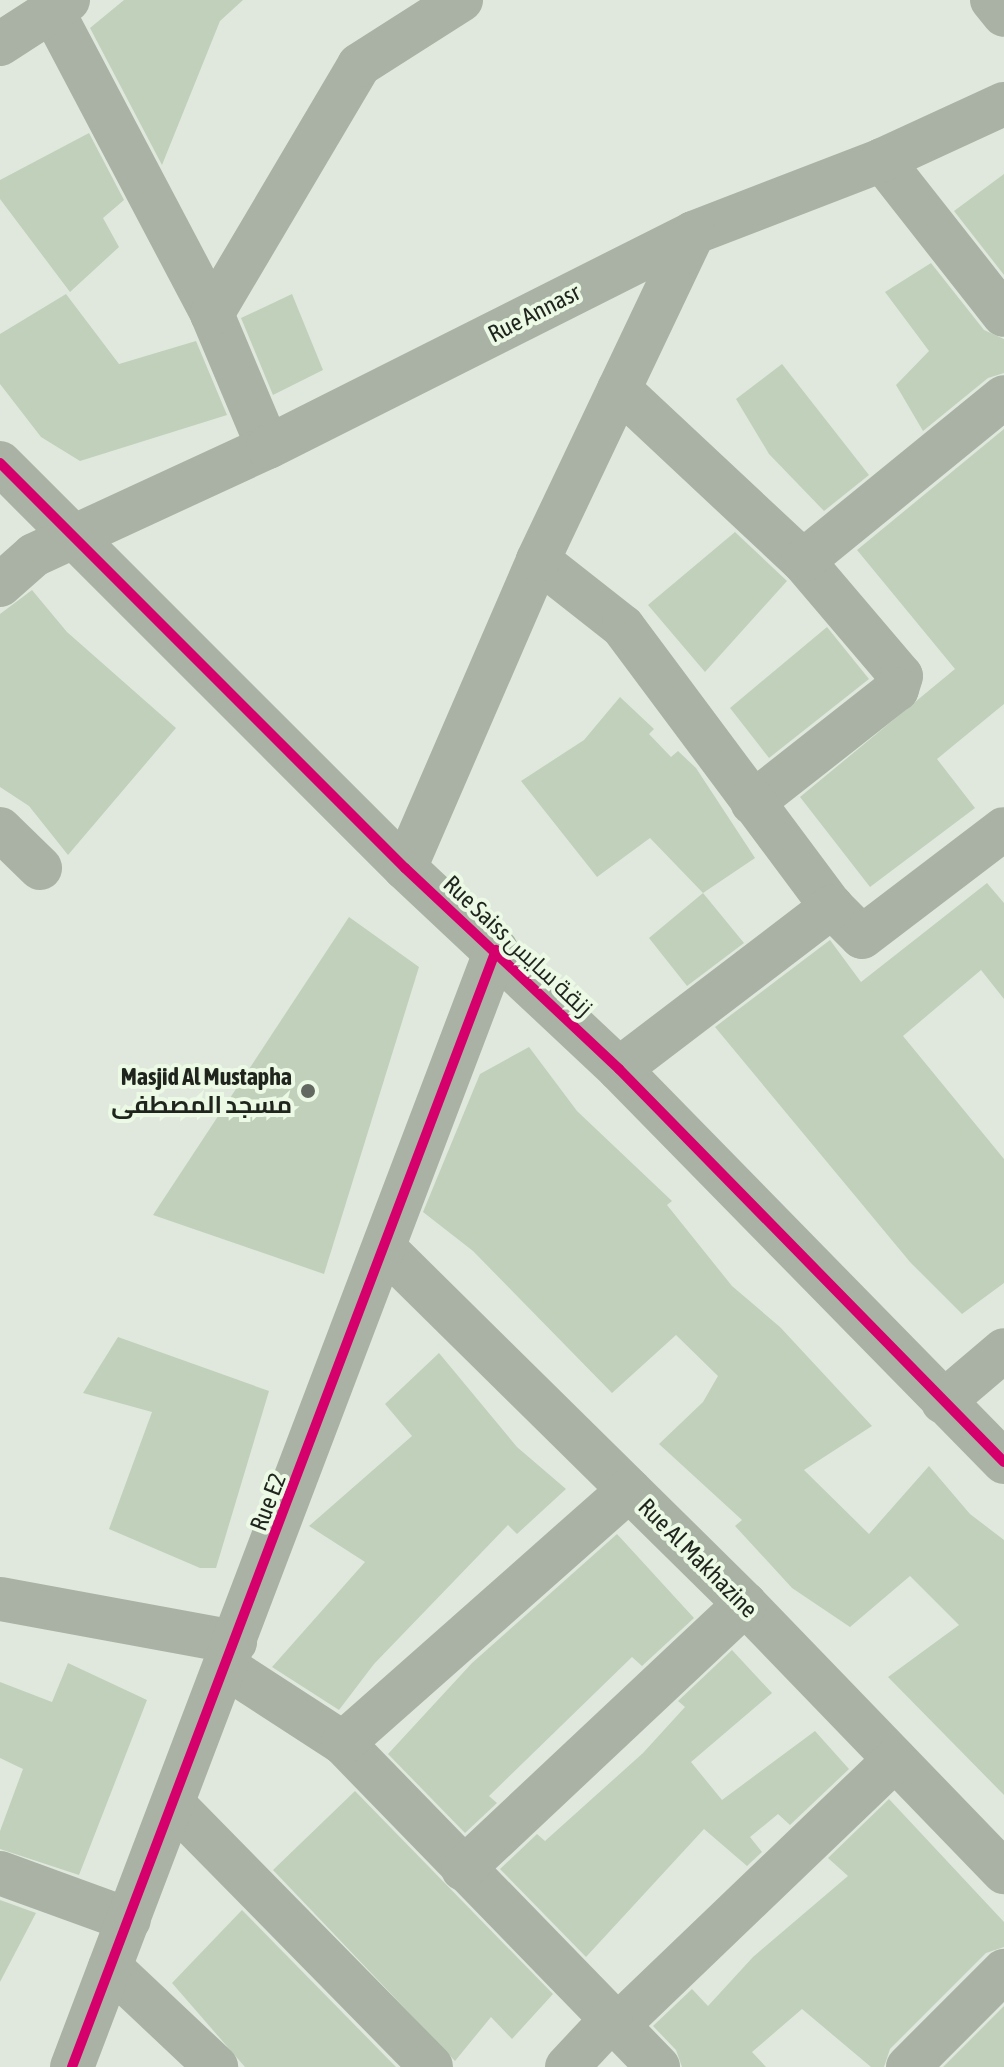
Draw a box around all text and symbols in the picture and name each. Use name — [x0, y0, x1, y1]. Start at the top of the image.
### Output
street label: Rue Annasr — [483, 278, 585, 348]
street label: Rue Saiss زنقة سايس — [438, 870, 598, 1022]
place label: Masjid Al Mustapha مسجد المصطفى — [111, 1063, 292, 1119]
marker: Masjid Al Mustapha مسجد المصطفى — [299, 1082, 317, 1100]
street label: Rue E2 — [244, 1469, 292, 1535]
street label: Rue Al Makhazine — [632, 1492, 764, 1624]

